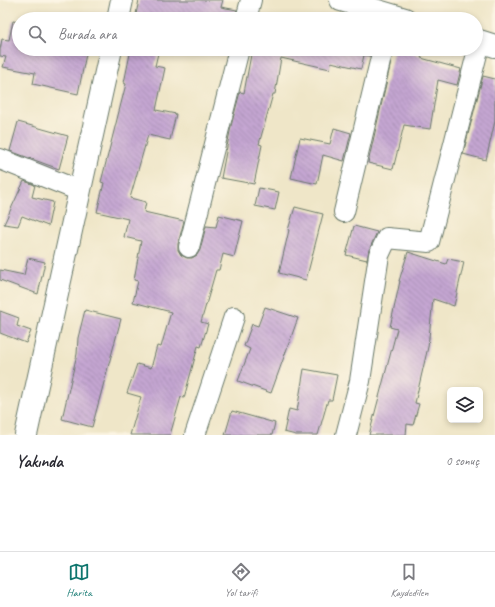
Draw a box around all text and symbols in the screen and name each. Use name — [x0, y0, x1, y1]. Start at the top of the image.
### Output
search box — [12, 12, 483, 56]
icon: search — [26, 23, 48, 45]
text: Burada ara — [58, 25, 116, 44]
map controls — [447, 387, 483, 423]
button: layers — [447, 387, 483, 423]
text: Yakında — [16, 451, 63, 472]
text: 0 sonuç — [446, 453, 479, 469]
tab: Harita — [67, 561, 92, 599]
tab: Yol tarifi — [225, 561, 257, 599]
tab: Kaydedilen — [390, 561, 428, 599]

